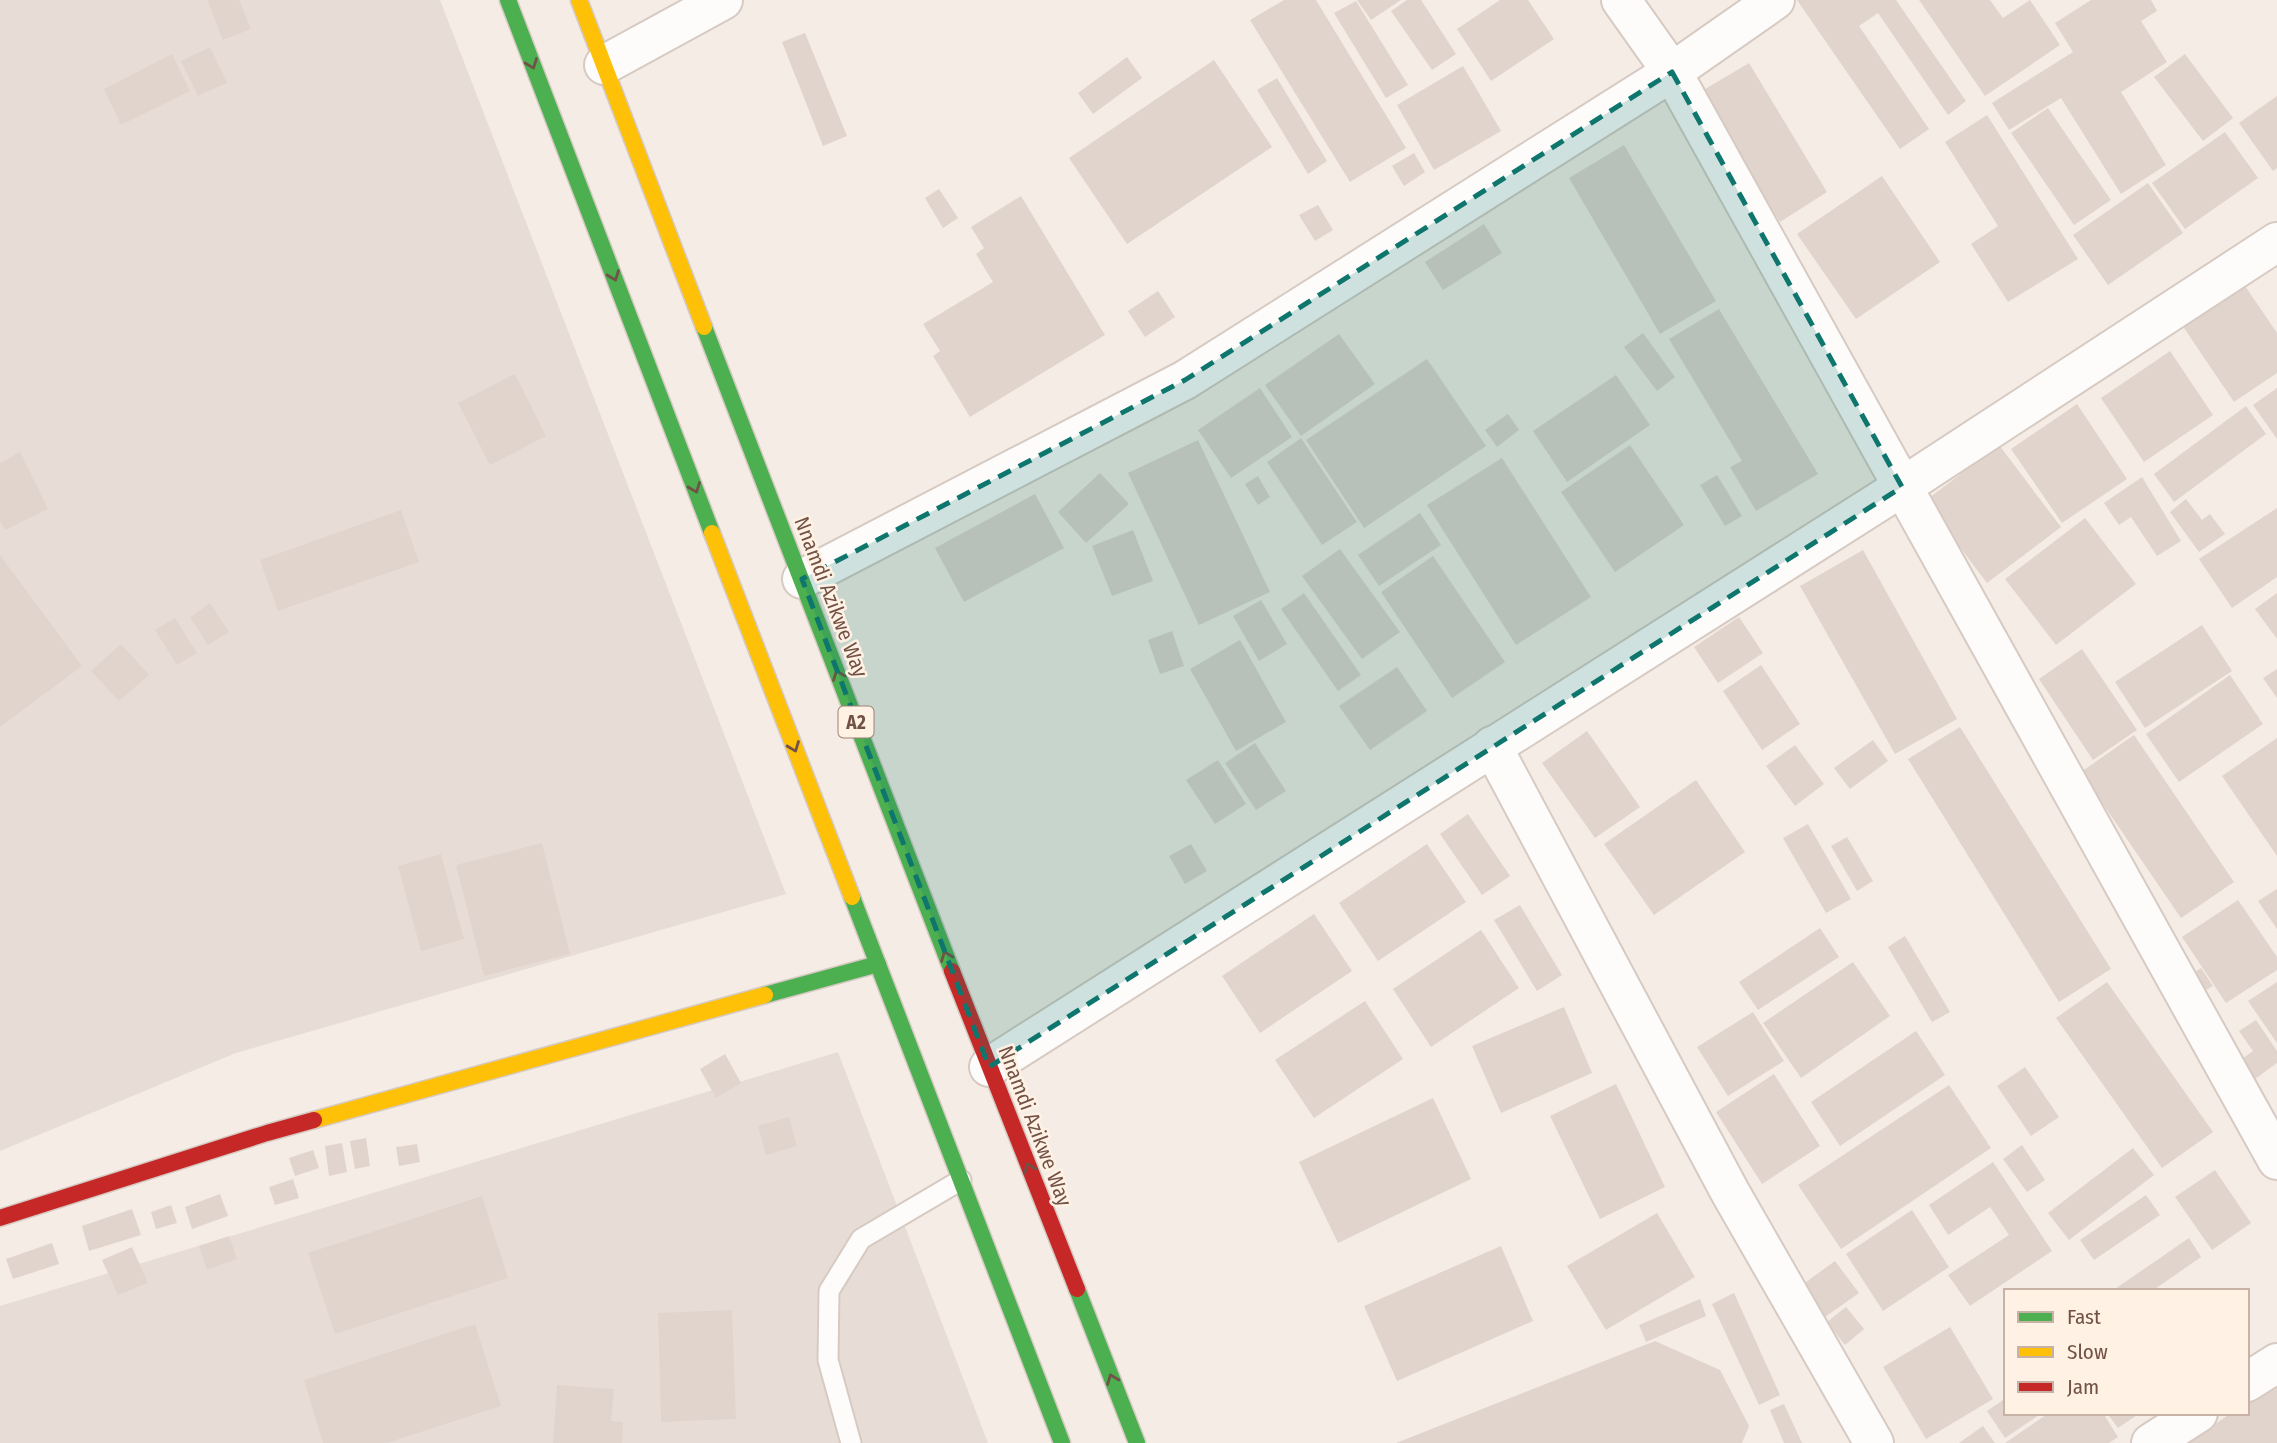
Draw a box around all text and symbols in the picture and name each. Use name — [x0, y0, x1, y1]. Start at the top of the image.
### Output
one-way arrow — [524, 57, 538, 69]
one-way arrow — [605, 270, 619, 282]
one-way arrow — [687, 482, 701, 494]
street label: Nnamdi Azikwe Way — [788, 513, 874, 681]
one-way arrow — [833, 669, 847, 681]
road number: A2 — [838, 706, 874, 737]
one-way arrow — [786, 740, 800, 752]
one-way arrow — [940, 950, 954, 962]
street label: Nnamdi Azikwe Way — [992, 1042, 1078, 1210]
one-way arrow — [1023, 1162, 1037, 1174]
legend — [2004, 1289, 2249, 1415]
text: Fast — [2067, 1304, 2101, 1330]
text: Slow — [2067, 1339, 2108, 1365]
one-way arrow — [1107, 1374, 1121, 1386]
text: Jam — [2067, 1374, 2099, 1400]

